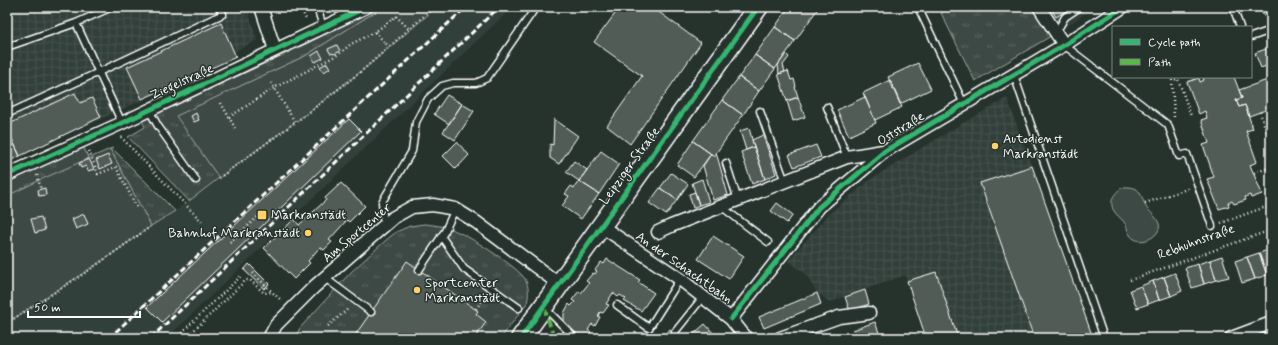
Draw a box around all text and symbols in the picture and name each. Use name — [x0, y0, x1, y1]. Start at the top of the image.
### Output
legend — [1112, 26, 1252, 78]
text: Cycle path — [1148, 35, 1200, 51]
text: Path — [1148, 55, 1171, 71]
street label: Ziegelstraße — [148, 60, 217, 106]
street label: Oststraße — [874, 108, 928, 150]
street label: Leipziger Straße — [596, 124, 665, 209]
place label: Autodienst Markranstädt — [1003, 131, 1078, 163]
marker: Autodienst Markranstädt — [990, 141, 1000, 151]
street label: Am Sportcenter — [319, 199, 395, 267]
place label: Markranstädt — [271, 207, 346, 224]
marker: Markranstädt — [256, 209, 268, 221]
street label: Rebhuhnstraße — [1155, 220, 1237, 264]
place label: Bahnhof Markranstädt — [168, 225, 300, 242]
marker: Bahnhof Markranstädt — [303, 228, 313, 238]
street label: An der Schachtbahn — [632, 228, 736, 308]
place label: Sportcenter Markranstädt — [425, 275, 500, 307]
marker: Sportcenter Markranstädt — [412, 285, 422, 295]
scale bar — [28, 293, 140, 319]
text: 50 m — [34, 300, 61, 316]

